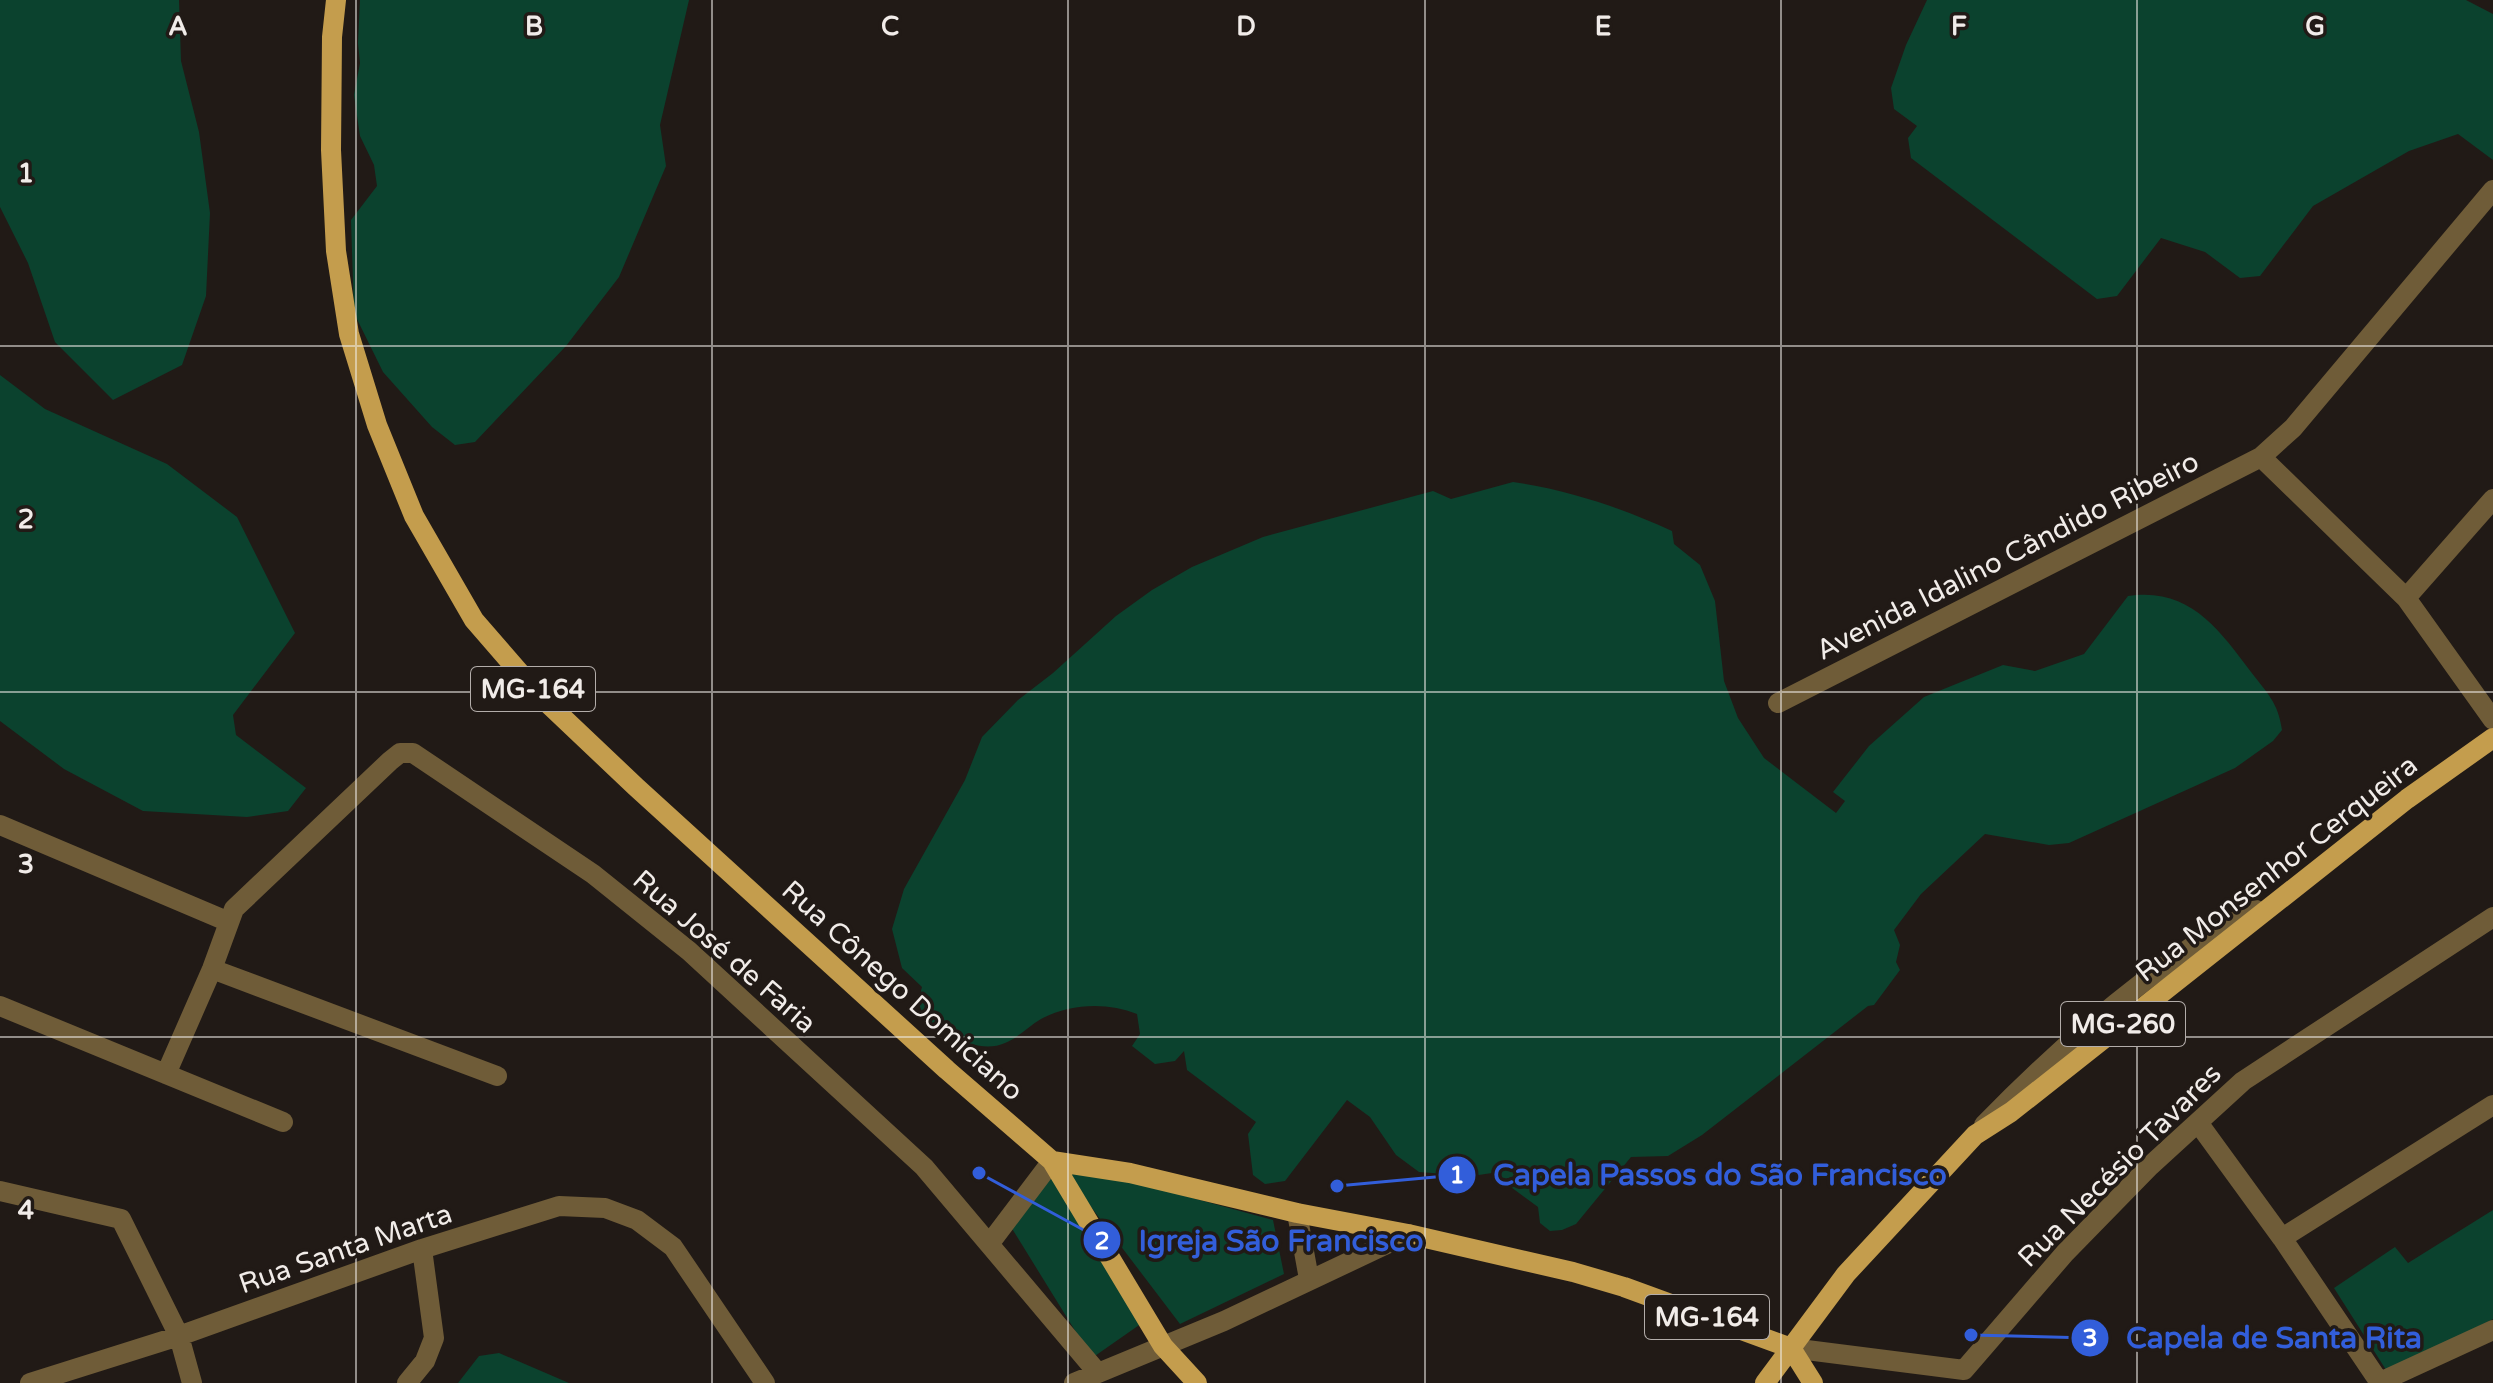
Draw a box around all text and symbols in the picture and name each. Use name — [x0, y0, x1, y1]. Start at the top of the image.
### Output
text: A — [168, 11, 188, 42]
text: B — [525, 11, 543, 42]
text: C — [881, 11, 899, 42]
text: D — [1236, 11, 1256, 42]
text: E — [1595, 11, 1611, 42]
text: F — [1951, 11, 1967, 42]
text: G — [2305, 11, 2325, 42]
text: 1 — [18, 158, 34, 189]
street label: Avenida Idalino Cândido Ribeiro — [1810, 444, 2204, 668]
text: 2 — [18, 504, 34, 535]
road number: MG-164 — [471, 667, 595, 711]
street label: Rua Monsenhor Cerqueira — [2129, 748, 2424, 989]
text: 3 — [18, 849, 34, 880]
street label: Rua José de Faria — [626, 863, 823, 1041]
street label: Rua Cônego Domiciano — [775, 873, 1030, 1108]
road number: MG-260 — [2061, 1002, 2185, 1046]
street label: Rua Necésio Tavares — [2011, 1057, 2228, 1274]
callout: Capela Passos do São Francisco — [1437, 1148, 1963, 1202]
text: Capela Passos do São Francisco — [1493, 1157, 1947, 1194]
text: 1 — [1449, 1161, 1465, 1190]
text: 4 — [18, 1195, 34, 1226]
street label: Rua Santa Marta — [234, 1197, 456, 1301]
callout: Igreja São Francisco — [1082, 1213, 1439, 1267]
text: Igreja São Francisco — [1139, 1223, 1423, 1260]
text: 2 — [1094, 1227, 1110, 1256]
road number: MG-164 — [1645, 1295, 1769, 1339]
callout: Capela de Santa Rita — [2070, 1311, 2438, 1365]
text: Capela de Santa Rita — [2126, 1320, 2422, 1357]
text: 3 — [2082, 1324, 2098, 1353]

